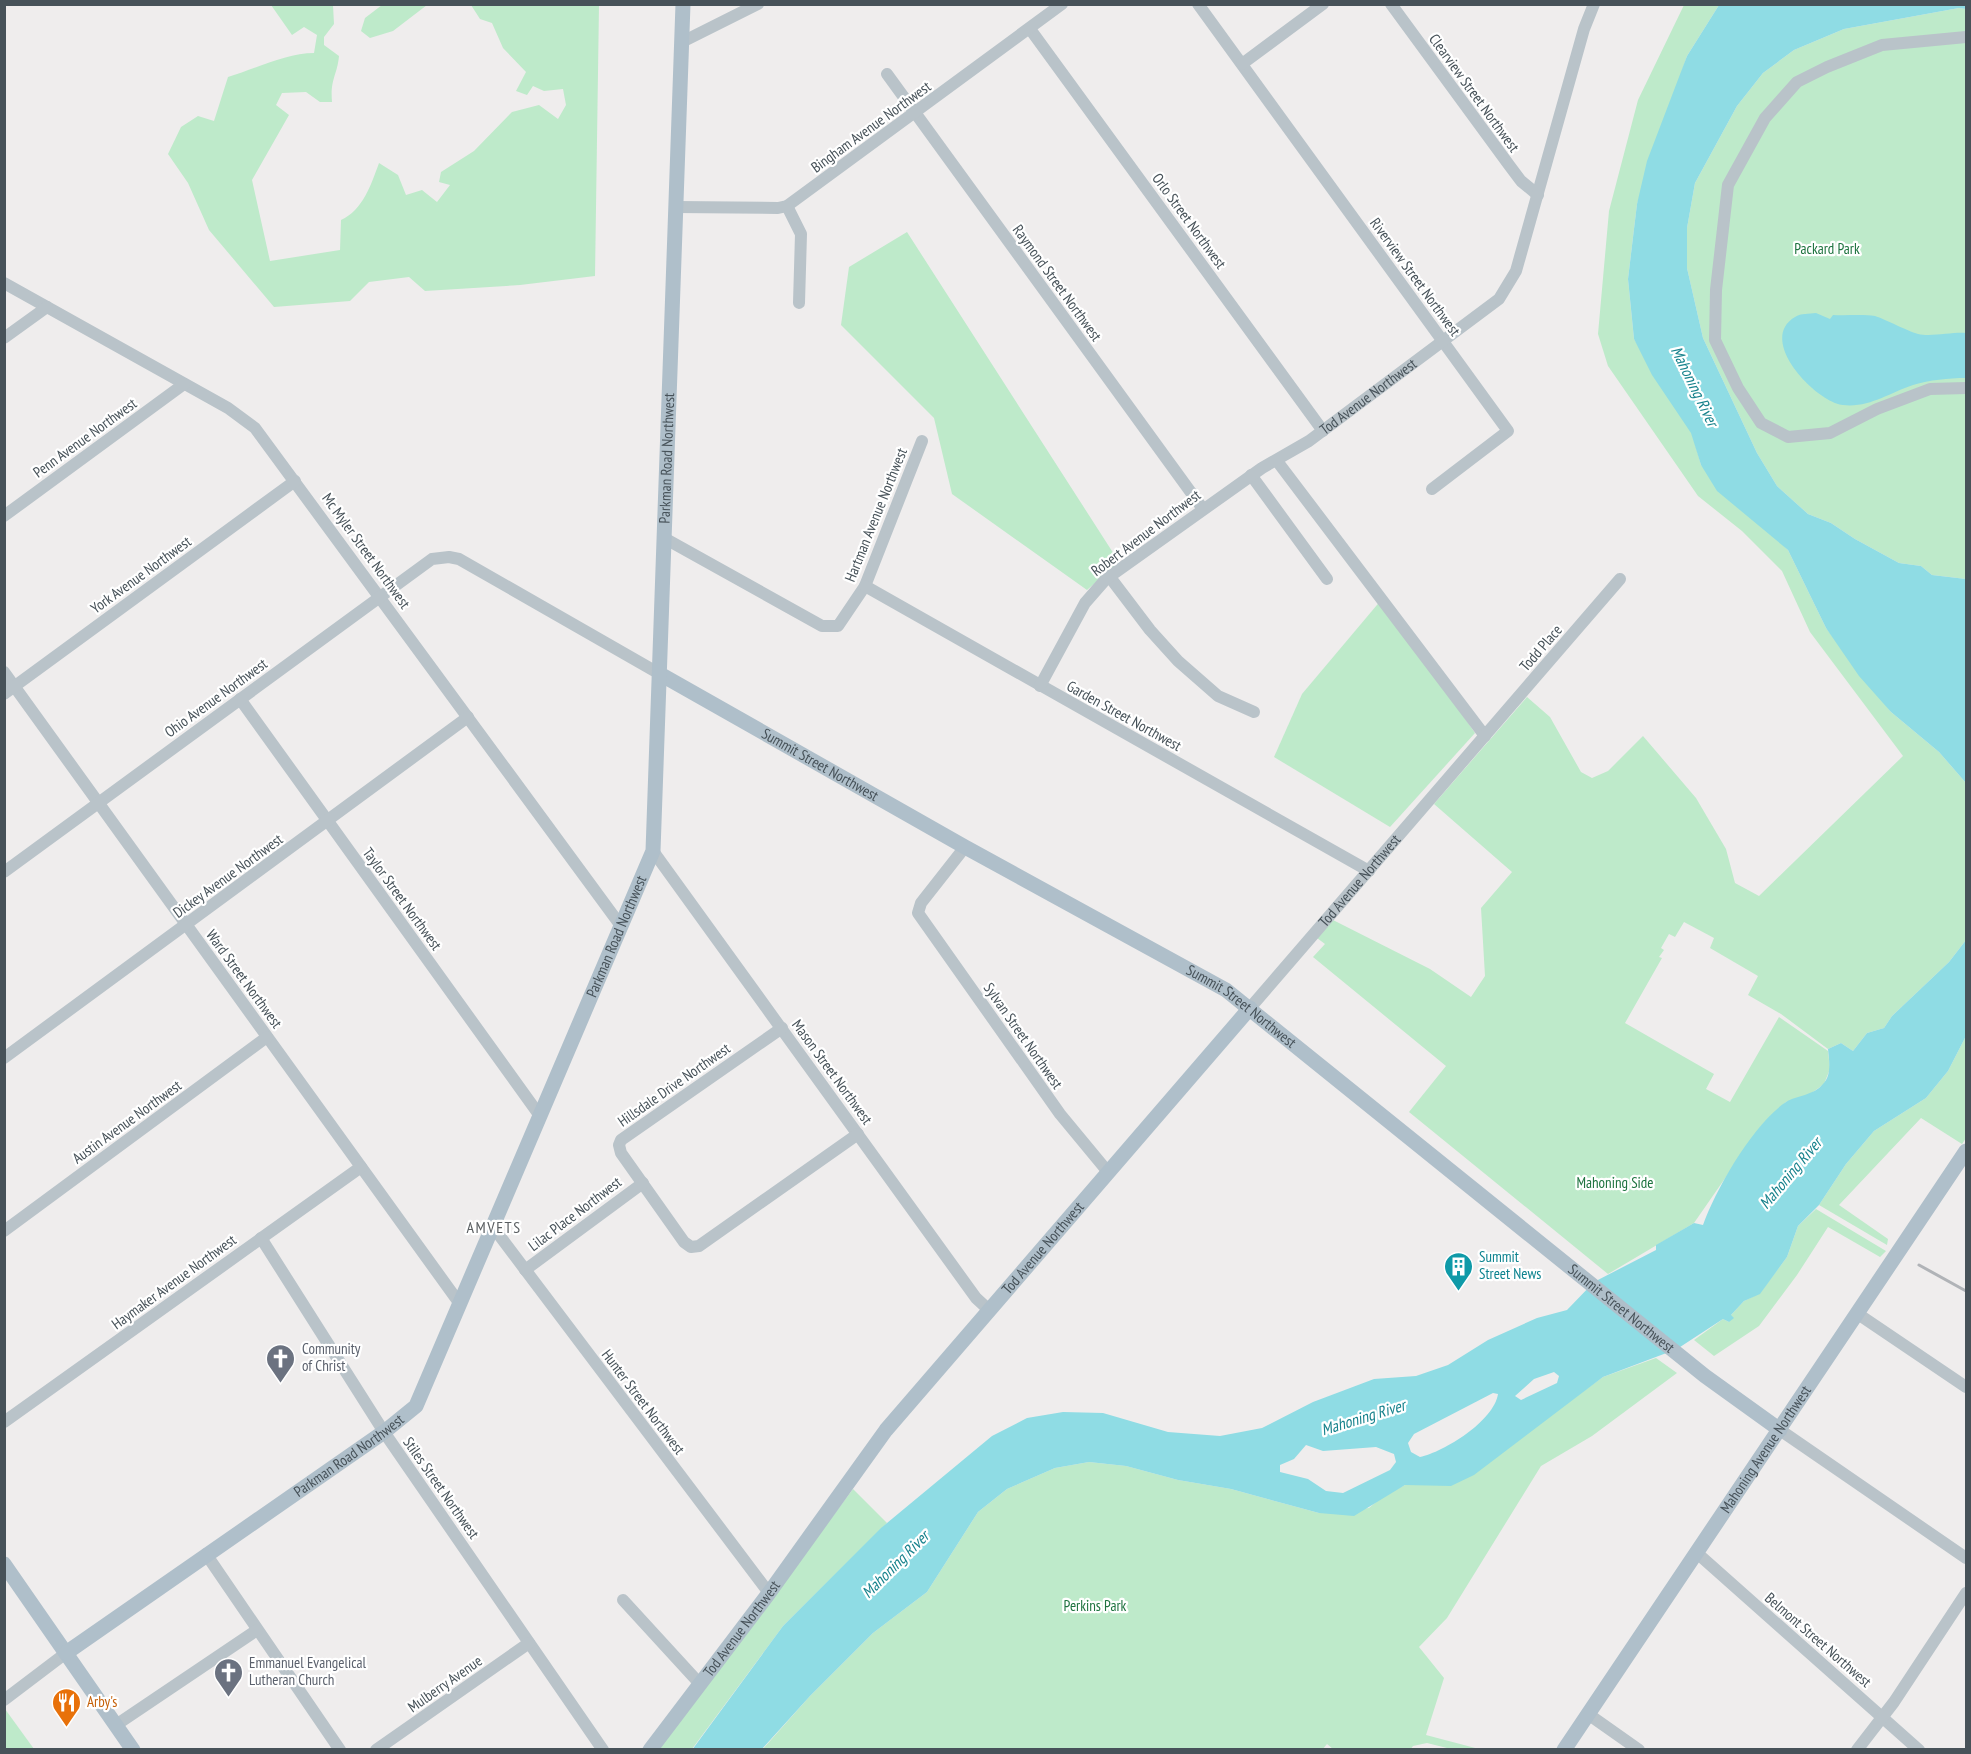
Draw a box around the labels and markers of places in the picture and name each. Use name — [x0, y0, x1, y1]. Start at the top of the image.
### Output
place label: Summit Street News — [1479, 1247, 1541, 1283]
building icon: Summit Street News — [1442, 1250, 1474, 1292]
place label: Community of Christ — [302, 1339, 361, 1375]
church icon: Community of Christ — [265, 1342, 297, 1384]
place label: Emmanuel Evangelical Lutheran Church — [249, 1653, 367, 1689]
church icon: Emmanuel Evangelical Lutheran Church — [212, 1656, 244, 1698]
restaurant icon: Arby's — [50, 1686, 82, 1728]
place label: Arby's — [87, 1692, 117, 1711]

